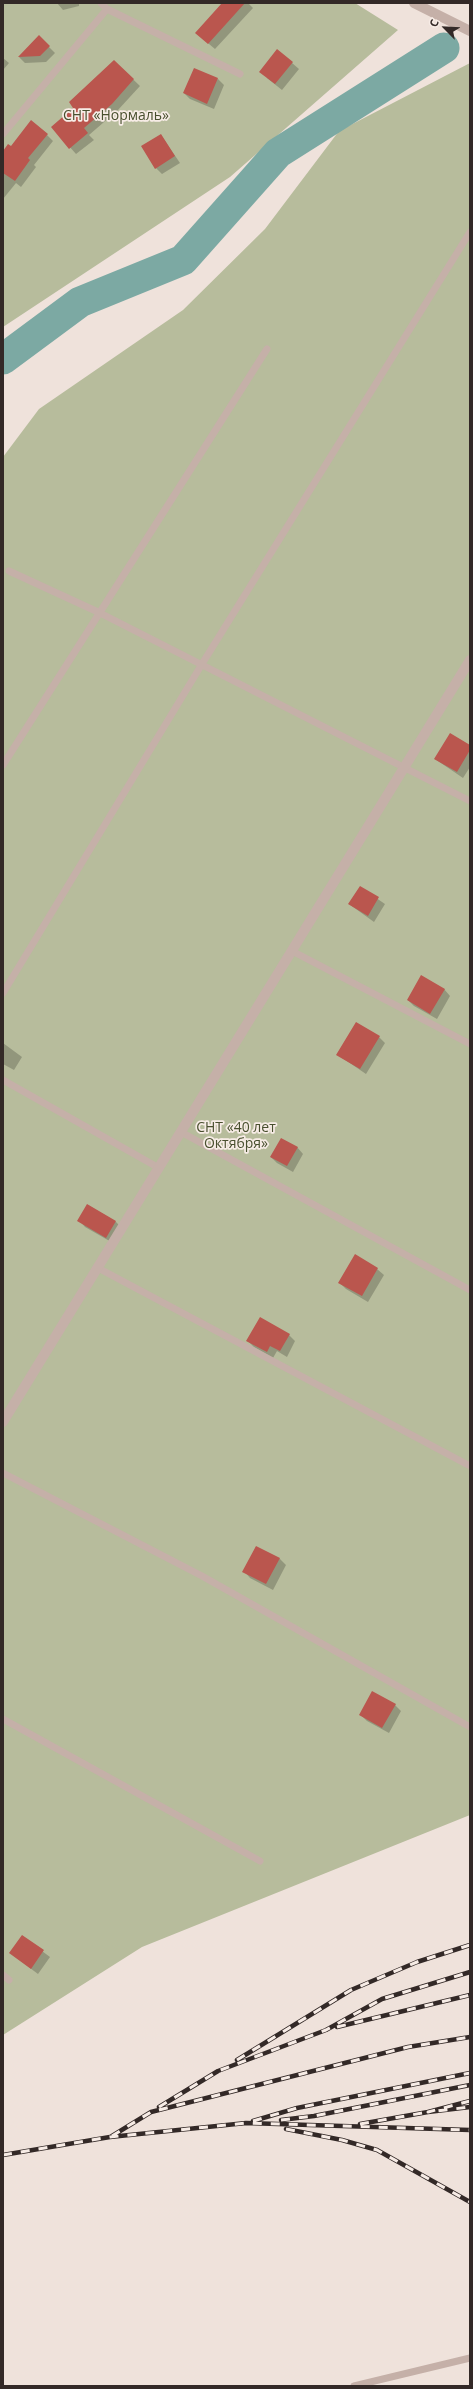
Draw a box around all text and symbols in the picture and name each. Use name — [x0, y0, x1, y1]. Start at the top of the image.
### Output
north arrow — [425, 8, 465, 48]
text: С — [425, 17, 442, 29]
park label: СНТ «Нормаль» — [63, 108, 169, 124]
park label: СНТ «40 лет Октября» — [196, 1120, 276, 1152]

